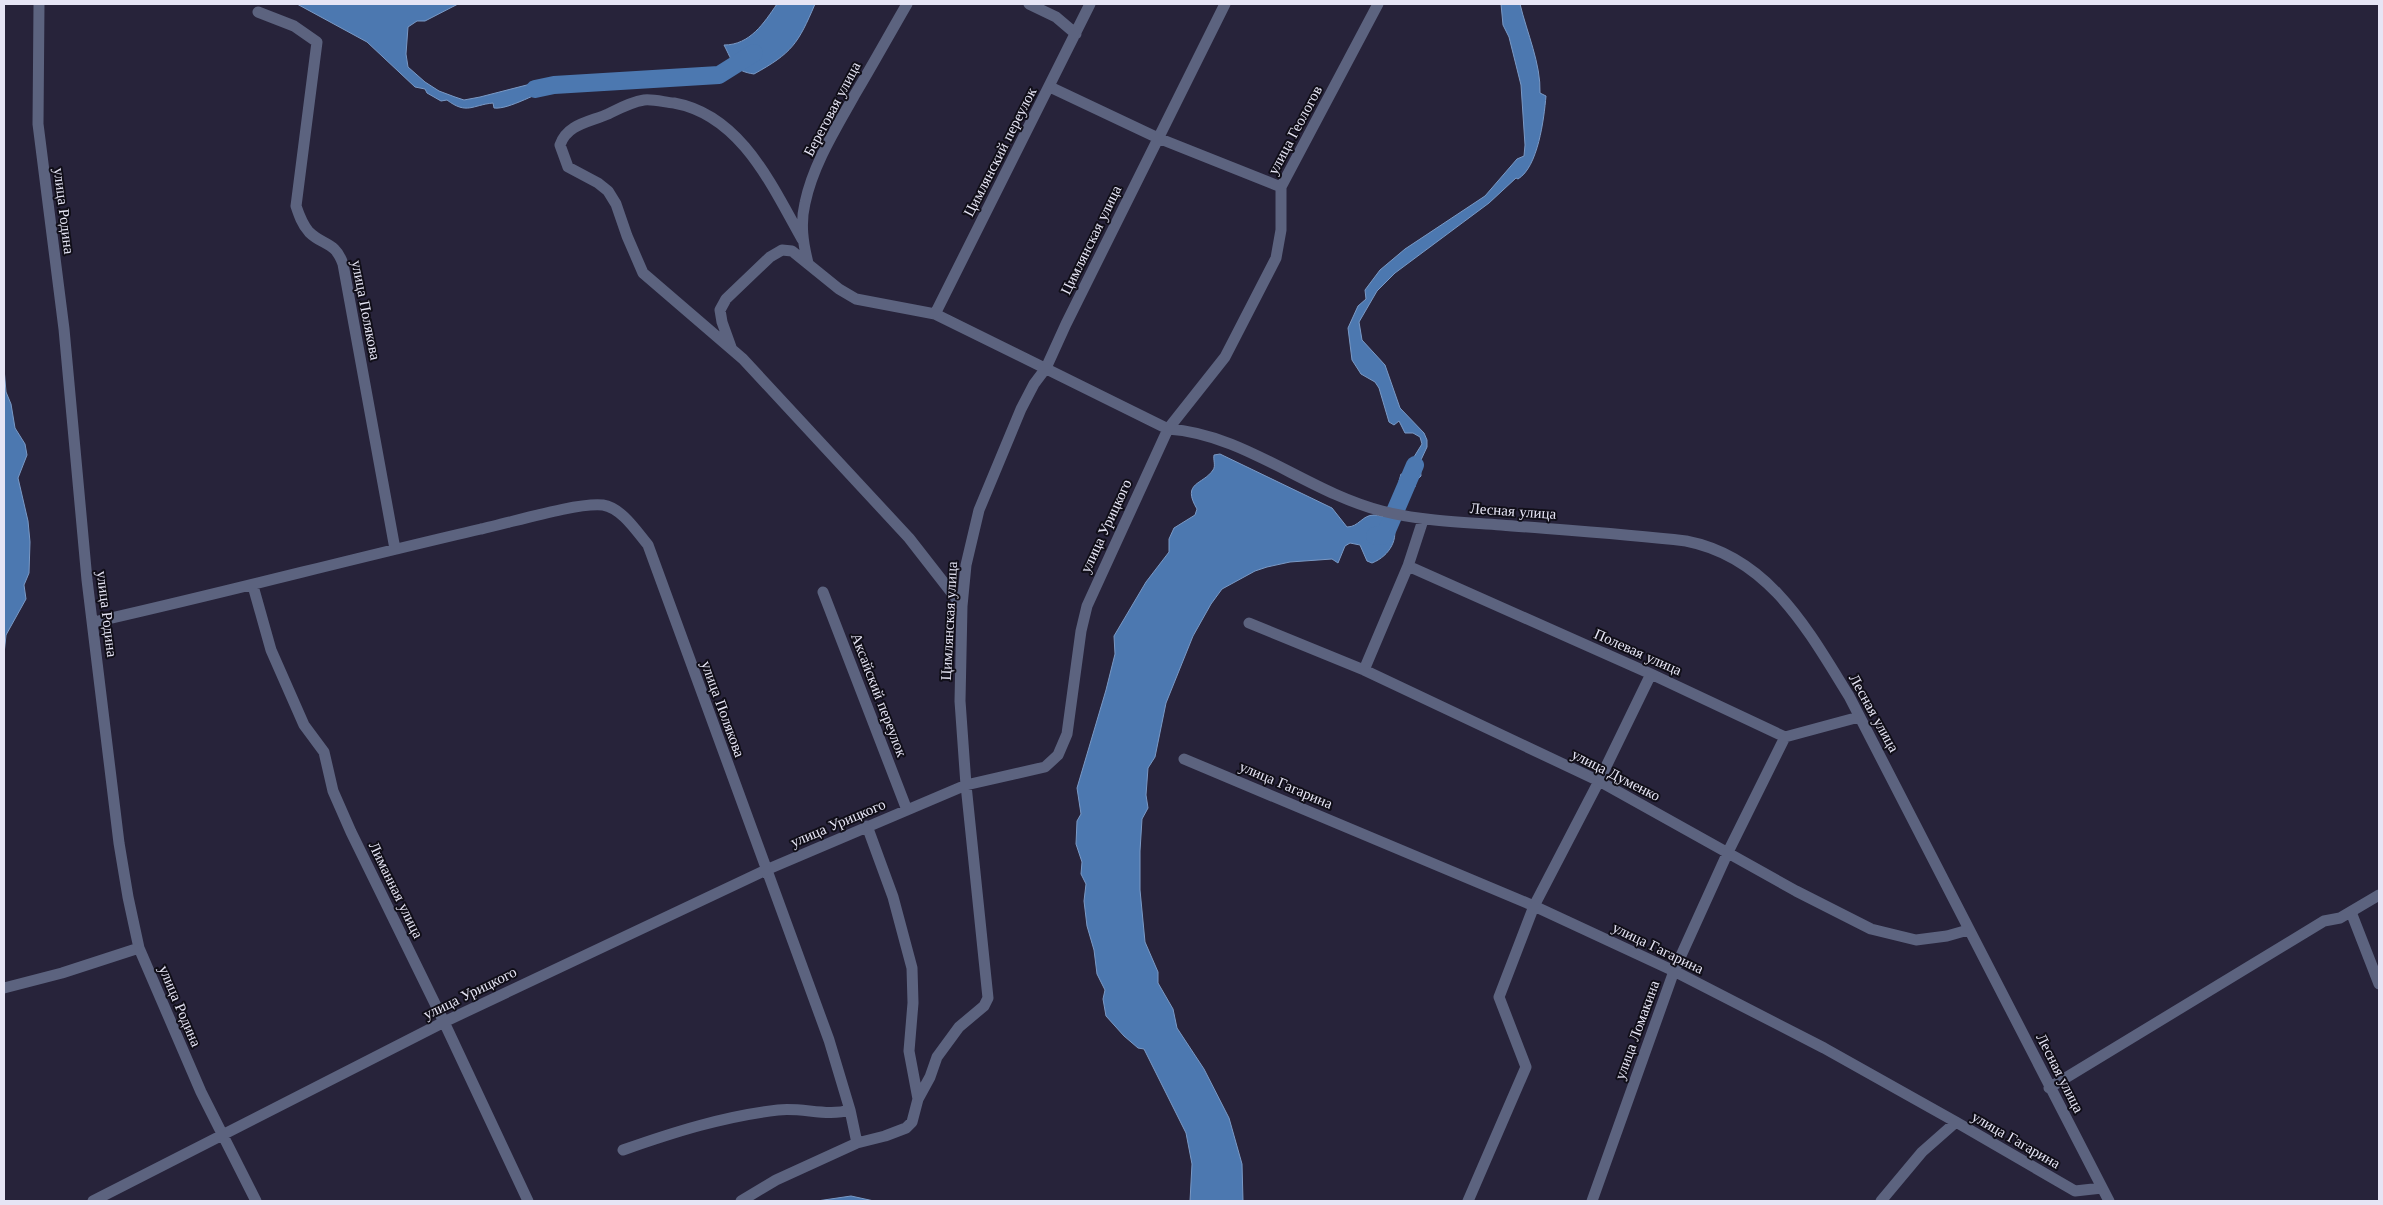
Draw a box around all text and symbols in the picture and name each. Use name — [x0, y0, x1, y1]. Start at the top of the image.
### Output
street label: Береговая улица — [799, 58, 865, 159]
street label: улица Геологов — [1263, 82, 1326, 178]
street label: Цимлянский переулок — [959, 83, 1041, 220]
street label: улица Родина — [50, 167, 79, 255]
street label: Цимлянская улица — [1056, 182, 1125, 298]
street label: улица Полякова — [347, 258, 386, 362]
street label: улица Урицкого — [1075, 476, 1136, 576]
street label: Лесная улица — [1469, 498, 1557, 523]
street label: Цимлянская улица — [936, 561, 961, 681]
street label: улица Родина — [93, 570, 122, 658]
street label: Полевая улица — [1591, 624, 1685, 679]
street label: Аксайский переулок — [847, 630, 912, 760]
street label: улица Полякова — [697, 658, 750, 760]
street label: Лесная улица — [1845, 670, 1904, 756]
street label: улица Думенко — [1569, 744, 1664, 805]
street label: улица Гагарина — [1237, 756, 1336, 813]
street label: улица Урицкого — [787, 794, 888, 851]
street label: Лиманная улица — [365, 838, 428, 942]
street label: улица Гагарина — [1609, 917, 1707, 978]
street label: улица Родина — [155, 962, 206, 1050]
street label: улица Урицкого — [420, 962, 520, 1023]
street label: улица Ломакина — [1610, 977, 1663, 1082]
street label: Лесная улица — [2032, 1030, 2089, 1116]
street label: улица Гагарина — [1968, 1107, 2064, 1173]

